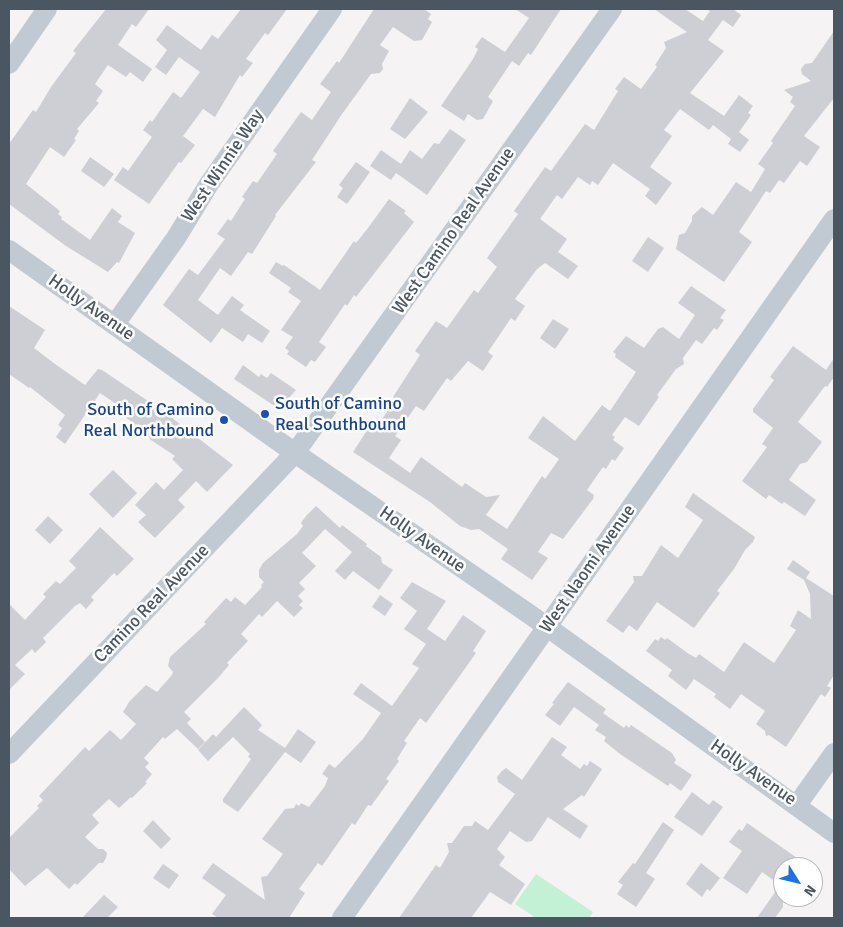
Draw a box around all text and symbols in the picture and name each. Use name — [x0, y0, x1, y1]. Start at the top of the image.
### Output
street label: West Winnie Way — [177, 106, 269, 226]
street label: West Camino Real Avenue — [388, 144, 520, 318]
street label: Holly Avenue — [44, 270, 138, 346]
place label: South of Camino Real Southbound — [275, 393, 406, 436]
place label: South of Camino Real Northbound — [83, 399, 214, 442]
marker: South of Camino Real Southbound — [259, 408, 271, 420]
marker: South of Camino Real Northbound — [218, 414, 230, 426]
street label: West Naomi Avenue — [536, 501, 640, 637]
street label: Holly Avenue — [375, 502, 469, 578]
street label: Camino Real Avenue — [90, 540, 214, 668]
street label: Holly Avenue — [706, 735, 800, 811]
north arrow — [773, 857, 823, 907]
text: N — [800, 882, 819, 899]

